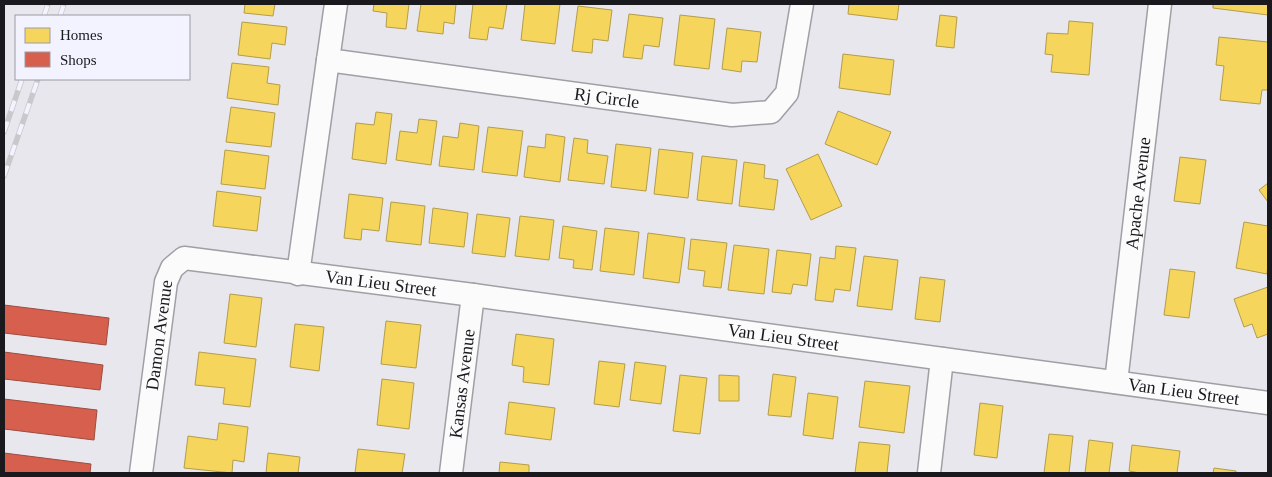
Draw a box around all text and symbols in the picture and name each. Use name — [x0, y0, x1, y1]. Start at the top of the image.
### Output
legend — [15, 15, 190, 80]
text: Homes — [60, 27, 103, 43]
text: Shops — [60, 52, 97, 68]
street label: Rj Circle — [573, 84, 641, 112]
street label: Apache Avenue — [1121, 136, 1154, 251]
street label: Van Lieu Street — [324, 266, 438, 300]
street label: Damon Avenue — [142, 279, 176, 392]
street label: Van Lieu Street — [726, 320, 840, 355]
street label: Kansas Avenue — [445, 328, 479, 440]
street label: Van Lieu Street — [1127, 374, 1241, 409]

